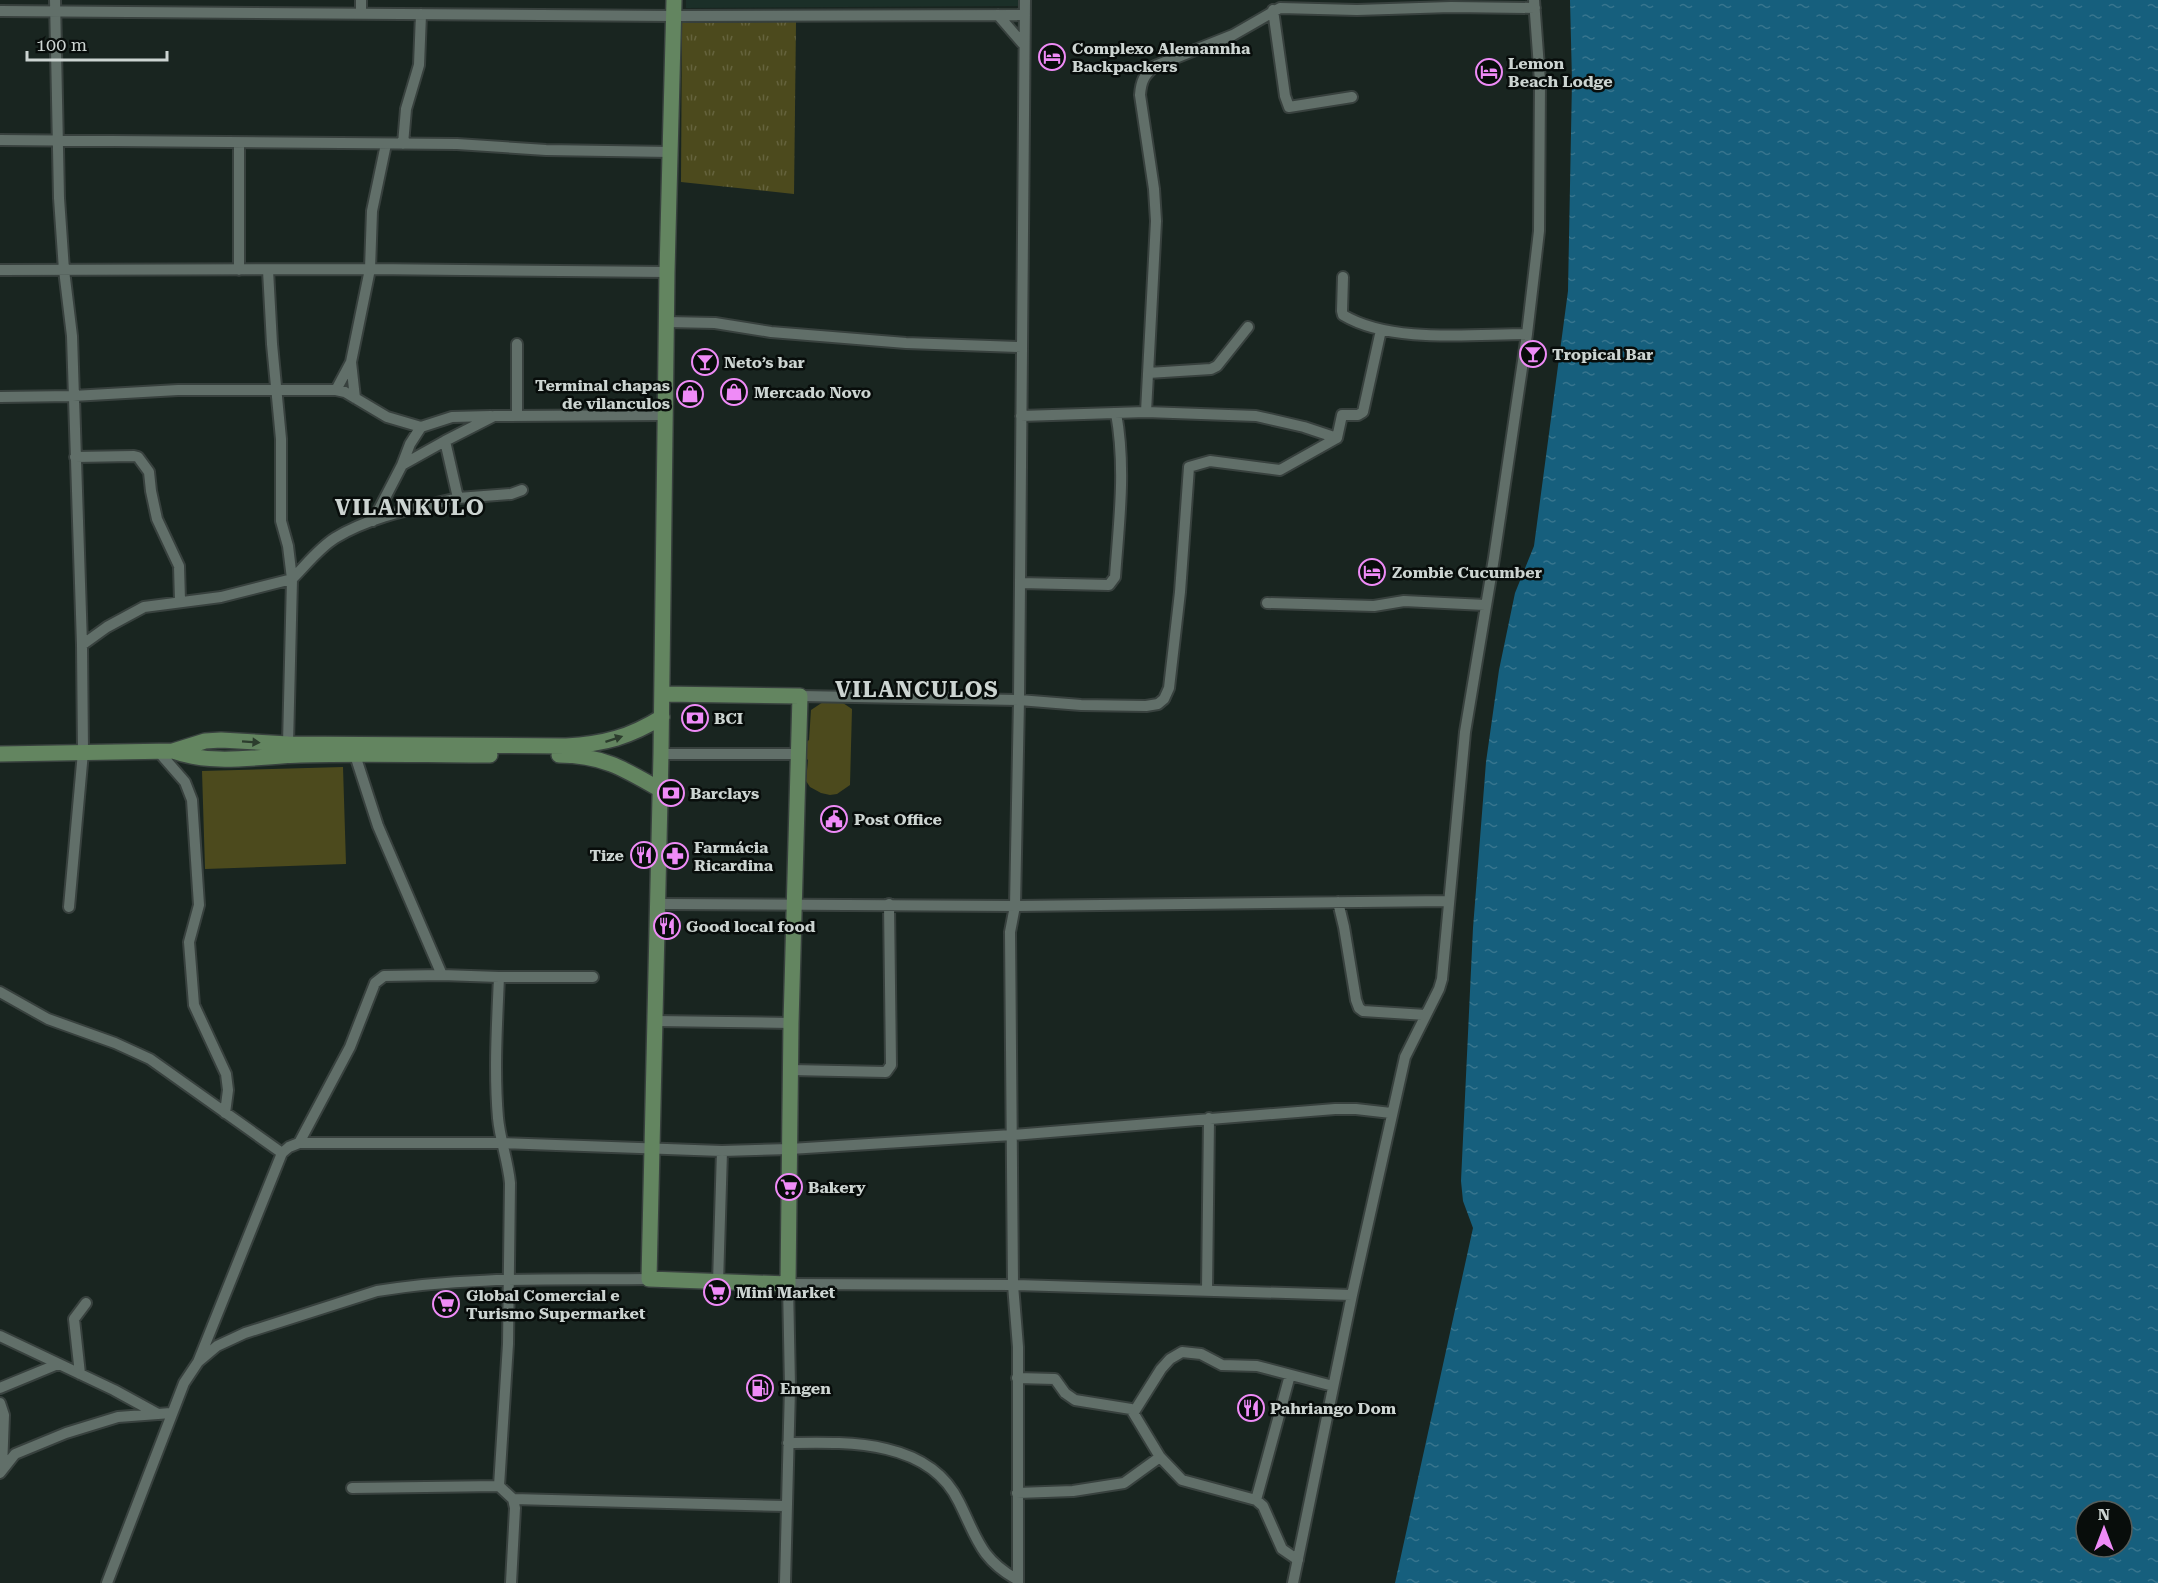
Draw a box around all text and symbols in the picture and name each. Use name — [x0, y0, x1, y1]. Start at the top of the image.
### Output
scale bar — [27, 24, 166, 62]
text: 100 m — [36, 34, 87, 55]
place label: Complexo Alemannha Backpackers — [1072, 39, 1251, 76]
hotel icon: Complexo Alemannha Backpackers — [1037, 42, 1067, 72]
place label: Lemon Beach Lodge — [1508, 54, 1613, 91]
hotel icon: Lemon Beach Lodge — [1474, 57, 1504, 87]
bar icon: Tropical Bar — [1518, 339, 1548, 369]
place label: Tropical Bar — [1552, 345, 1653, 364]
bar icon: Neto’s bar — [690, 347, 720, 377]
place label: Neto’s bar — [724, 353, 805, 372]
place label: Terminal chapas de vilanculos — [535, 376, 670, 413]
shop icon: Mercado Novo — [719, 377, 749, 407]
shop icon: Terminal chapas de vilanculos — [675, 379, 705, 409]
place label: Mercado Novo — [754, 383, 871, 402]
district label: VILANKULO — [335, 495, 485, 520]
hotel icon: Zombie Cucumber — [1357, 557, 1387, 587]
place label: Zombie Cucumber — [1392, 563, 1542, 582]
district label: VILANCULOS — [835, 677, 999, 702]
bank icon: BCI — [680, 703, 710, 733]
place label: BCI — [714, 709, 743, 728]
one-way arrow — [605, 734, 623, 743]
one-way arrow — [242, 737, 261, 747]
bank icon: Barclays — [656, 778, 686, 808]
place label: Barclays — [690, 784, 759, 803]
public building icon: Post Office — [819, 804, 849, 834]
place label: Post Office — [854, 810, 942, 829]
place label: Farmácia Ricardina — [694, 838, 774, 875]
restaurant icon: Tize — [629, 840, 659, 870]
pharmacy icon: Farmácia Ricardina — [660, 841, 690, 871]
place label: Tize — [589, 846, 624, 865]
restaurant icon: Good local food — [652, 911, 682, 941]
place label: Good local food — [686, 917, 816, 936]
supermarket icon: Bakery — [774, 1172, 804, 1202]
place label: Bakery — [808, 1178, 866, 1197]
supermarket icon: Mini Market — [702, 1277, 732, 1307]
place label: Mini Market — [736, 1283, 836, 1302]
place label: Global Comercial e Turismo Supermarket — [466, 1286, 646, 1323]
supermarket icon: Global Comercial e Turismo Supermarket — [431, 1289, 461, 1319]
fuel station icon: Engen — [745, 1373, 775, 1403]
place label: Engen — [780, 1379, 831, 1398]
restaurant icon: Pahriango Dom — [1236, 1393, 1266, 1423]
place label: Pahriango Dom — [1270, 1399, 1397, 1418]
north arrow — [2074, 1499, 2134, 1559]
text: N — [2098, 1505, 2110, 1524]

